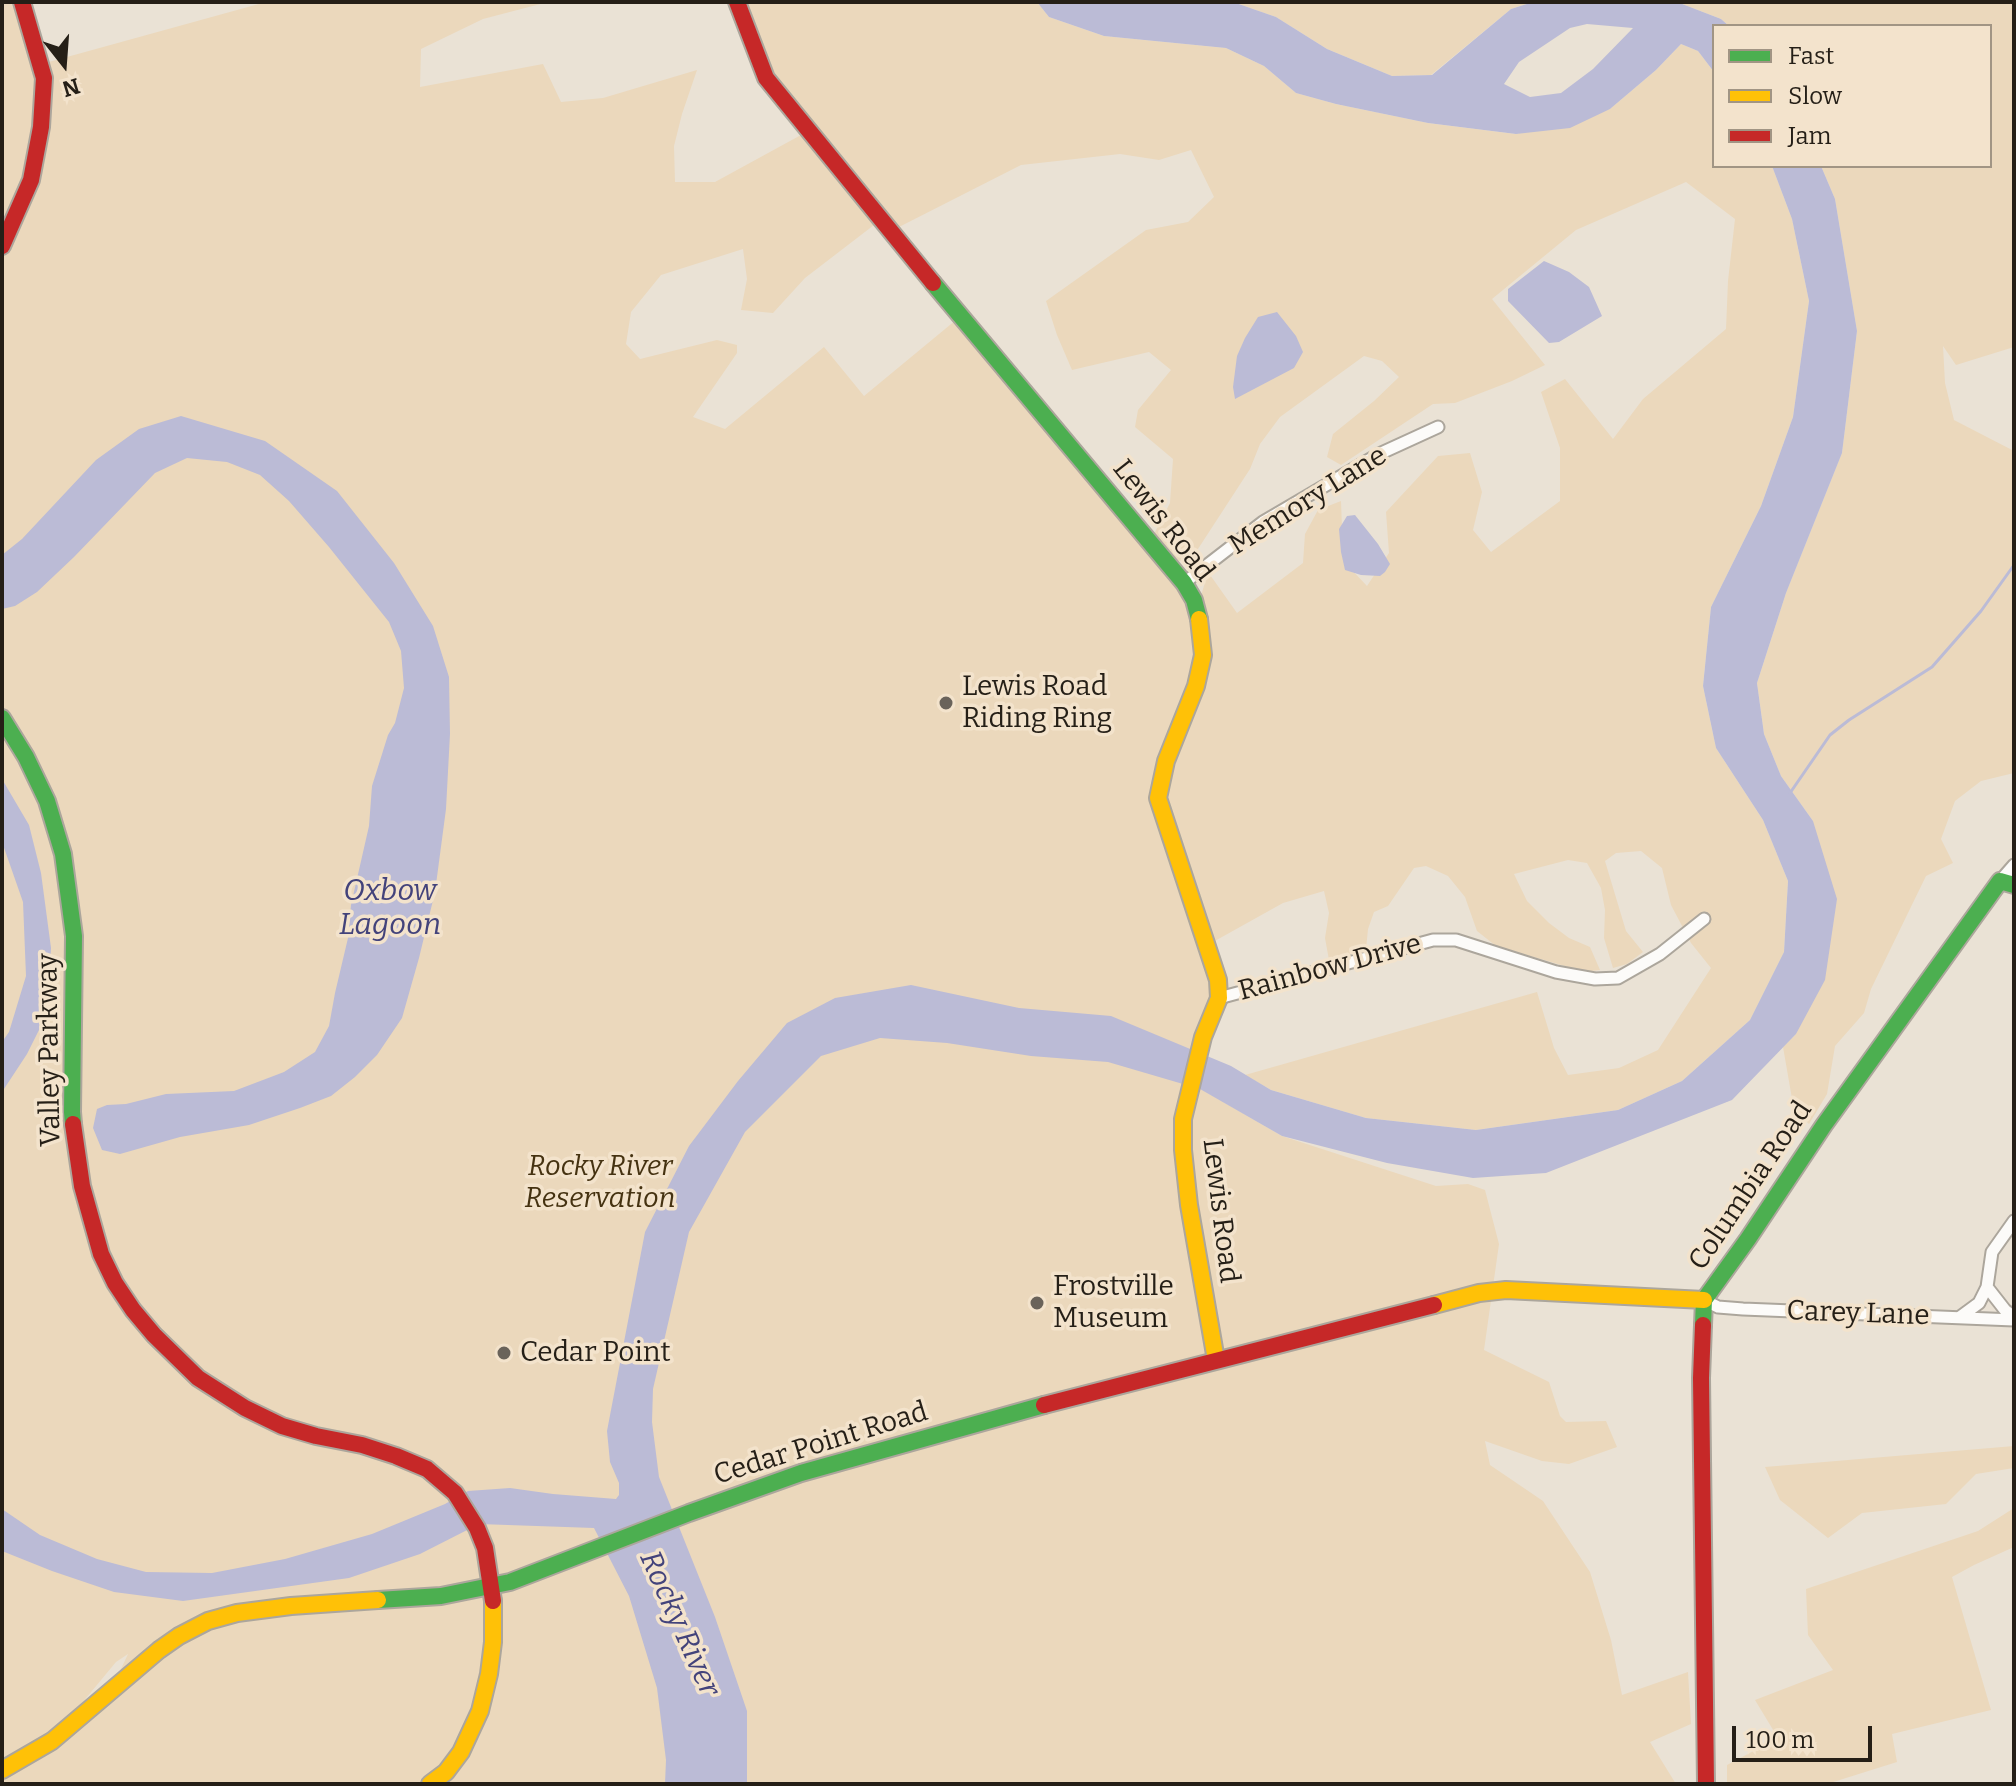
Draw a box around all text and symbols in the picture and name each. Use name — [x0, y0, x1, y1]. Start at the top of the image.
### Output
north arrow — [24, 24, 104, 104]
legend — [1712, 24, 1992, 168]
text: Fast — [1788, 42, 1834, 70]
text: N — [59, 72, 83, 103]
text: Slow — [1788, 82, 1842, 110]
text: Jam — [1788, 122, 1831, 150]
street label: Memory Lane — [1223, 439, 1393, 563]
street label: Lewis Road — [1105, 453, 1221, 589]
place label: Lewis Road Riding Ring — [962, 670, 1112, 736]
marker: Lewis Road Riding Ring — [937, 694, 955, 712]
water label: Oxbow Lagoon — [339, 874, 441, 944]
street label: Rainbow Drive — [1235, 927, 1425, 1009]
street label: Valley Parkway — [32, 953, 68, 1147]
street label: Columbia Road — [1682, 1095, 1820, 1277]
street label: Lewis Road — [1194, 1137, 1246, 1285]
park label: Rocky River Reservation — [525, 1150, 675, 1216]
place label: Frostville Museum — [1053, 1270, 1174, 1336]
marker: Frostville Museum — [1028, 1294, 1046, 1312]
street label: Carey Lane — [1786, 1295, 1930, 1333]
place label: Cedar Point — [520, 1336, 671, 1370]
marker: Cedar Point — [495, 1344, 513, 1362]
street label: Cedar Point Road — [710, 1395, 932, 1493]
water label: Rocky River — [631, 1546, 727, 1702]
scale bar — [1736, 1710, 1876, 1760]
text: 100 m — [1746, 1726, 1814, 1754]

